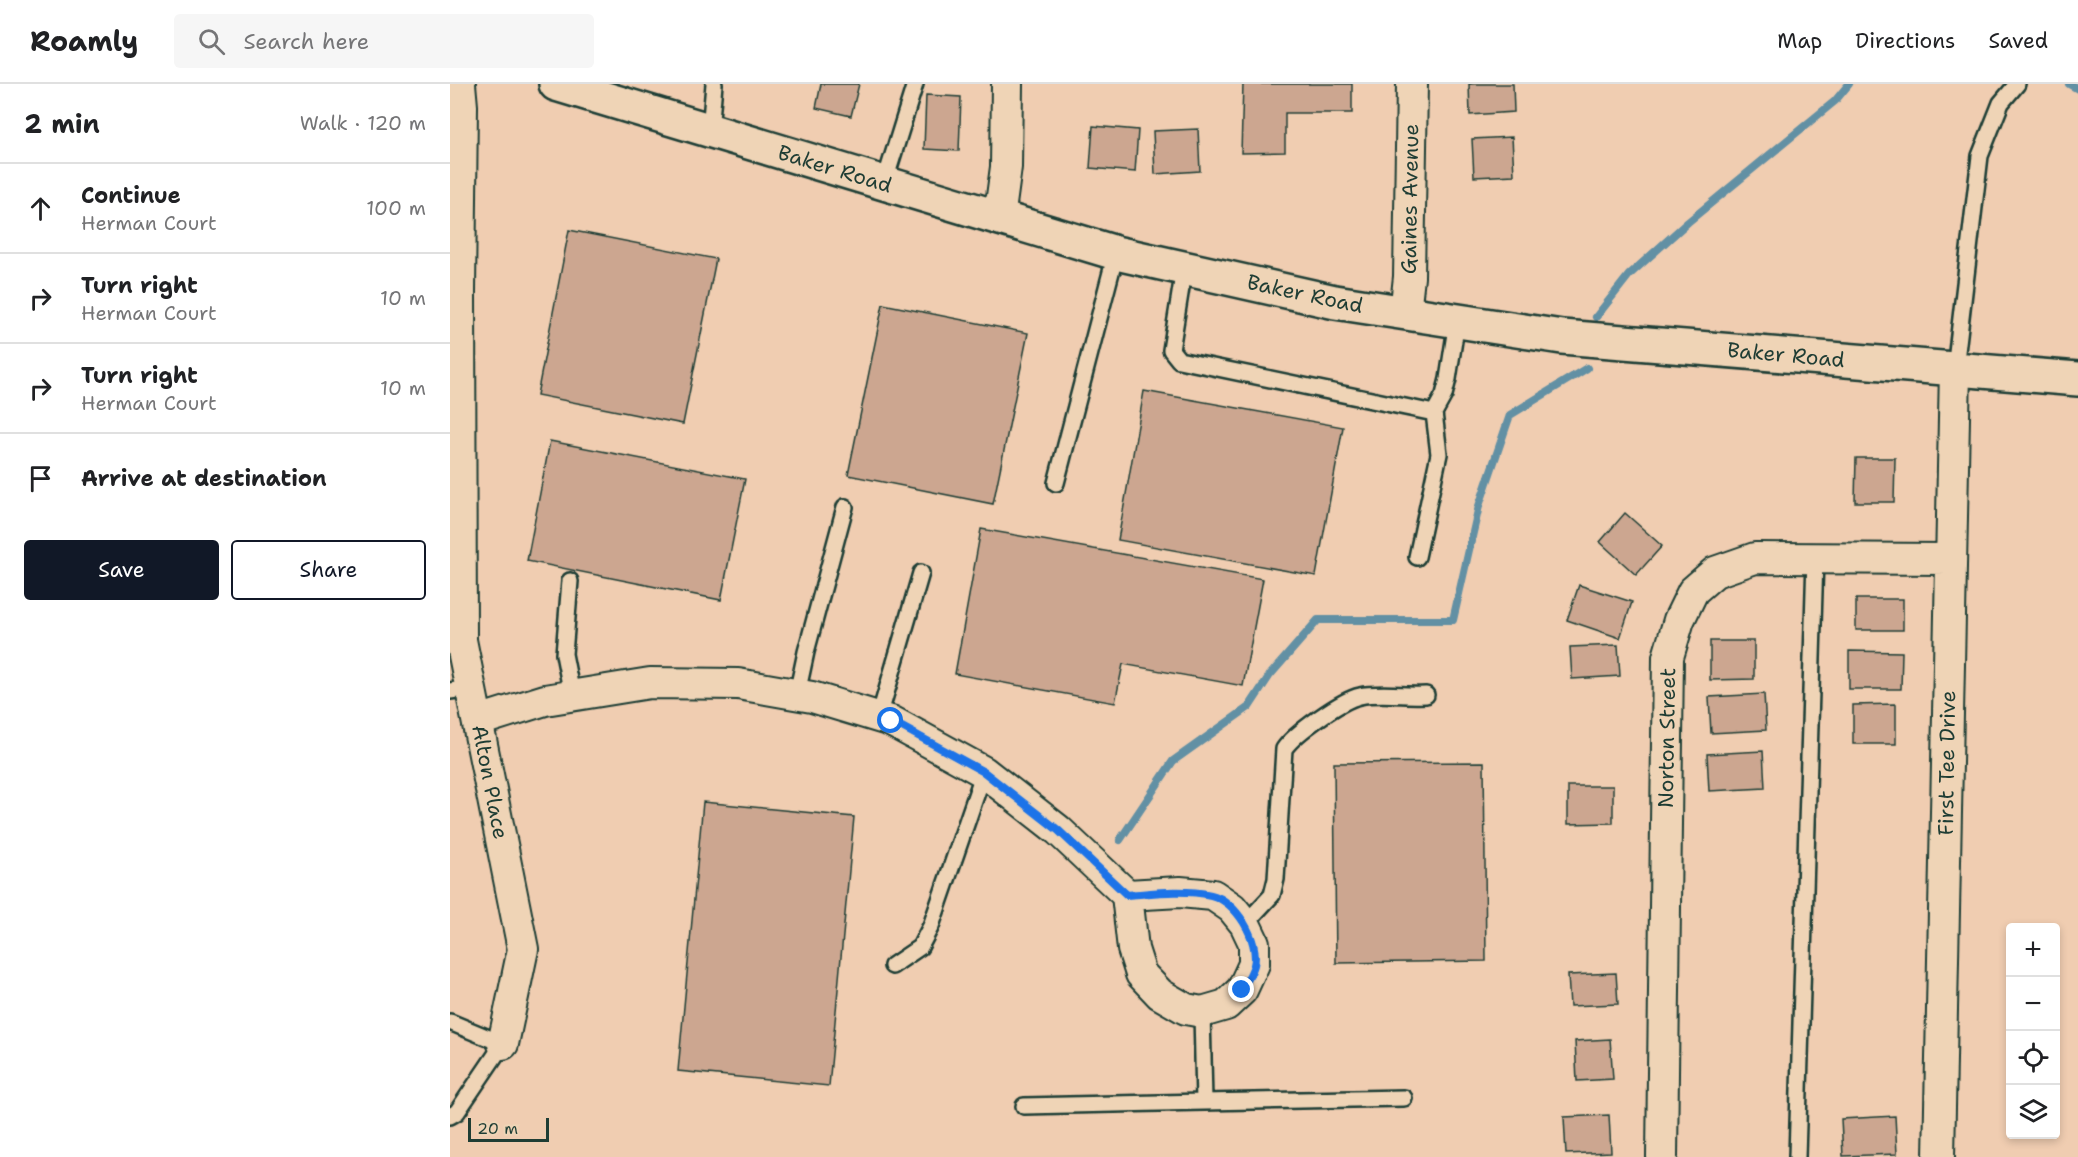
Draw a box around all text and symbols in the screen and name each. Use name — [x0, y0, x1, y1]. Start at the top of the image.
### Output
search box — [174, 14, 594, 68]
text: Roamly — [30, 22, 138, 60]
icon: search — [195, 25, 228, 58]
text: Search here — [243, 27, 369, 56]
text: Map — [1777, 27, 1822, 55]
text: Directions — [1855, 27, 1955, 55]
text: Saved — [1988, 27, 2048, 55]
text: 2 min — [24, 106, 100, 141]
text: Walk · 120 m — [300, 110, 426, 136]
street label: Gaines Avenue — [1395, 124, 1425, 274]
street label: Baker Road — [775, 138, 895, 200]
text: Continue — [81, 181, 181, 210]
icon: ahead — [24, 192, 57, 225]
text: 100 m — [366, 195, 426, 221]
text: Herman Court — [81, 210, 217, 236]
street label: Baker Road — [1244, 268, 1366, 320]
text: Turn right — [81, 271, 198, 300]
icon: right — [24, 282, 57, 315]
text: 10 m — [380, 285, 426, 311]
text: Herman Court — [81, 300, 217, 326]
street label: Baker Road — [1726, 336, 1846, 374]
text: Turn right — [81, 361, 198, 390]
icon: right — [24, 372, 57, 405]
text: 10 m — [380, 375, 426, 401]
text: Herman Court — [81, 390, 217, 416]
icon: arrive — [24, 462, 57, 495]
text: Arrive at destination — [81, 464, 327, 493]
button: Save — [24, 540, 219, 600]
button: Share — [231, 540, 426, 600]
street label: Norton Street — [1652, 668, 1682, 808]
street label: First Tee Drive — [1932, 690, 1962, 836]
route start — [877, 707, 903, 733]
street label: Alton Place — [465, 722, 515, 842]
map controls — [2006, 923, 2060, 1139]
button: + — [2006, 923, 2060, 977]
route end — [1228, 976, 1254, 1002]
button: − — [2006, 977, 2060, 1031]
button: locate — [2006, 1031, 2060, 1085]
button: layers — [2006, 1085, 2060, 1139]
scale bar — [468, 1115, 549, 1142]
text: 20 m — [477, 1118, 518, 1139]

